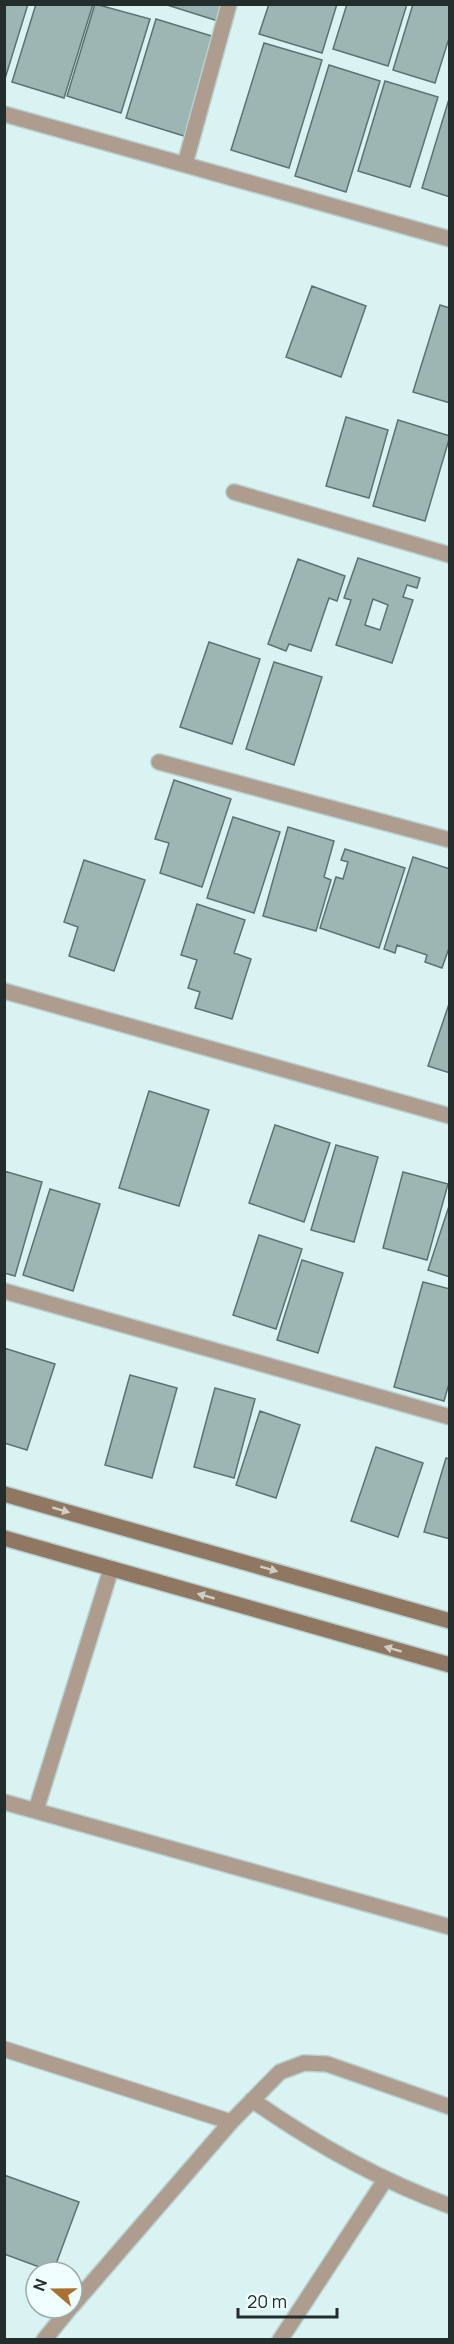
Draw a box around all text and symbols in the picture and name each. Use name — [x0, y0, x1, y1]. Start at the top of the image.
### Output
one-way arrow — [52, 1506, 70, 1515]
one-way arrow — [260, 1565, 278, 1574]
one-way arrow — [197, 1590, 215, 1600]
one-way arrow — [384, 1644, 402, 1653]
north arrow — [24, 2260, 84, 2320]
text: N — [28, 2276, 52, 2294]
scale bar — [238, 2281, 337, 2319]
text: 20 m — [247, 2289, 287, 2313]

